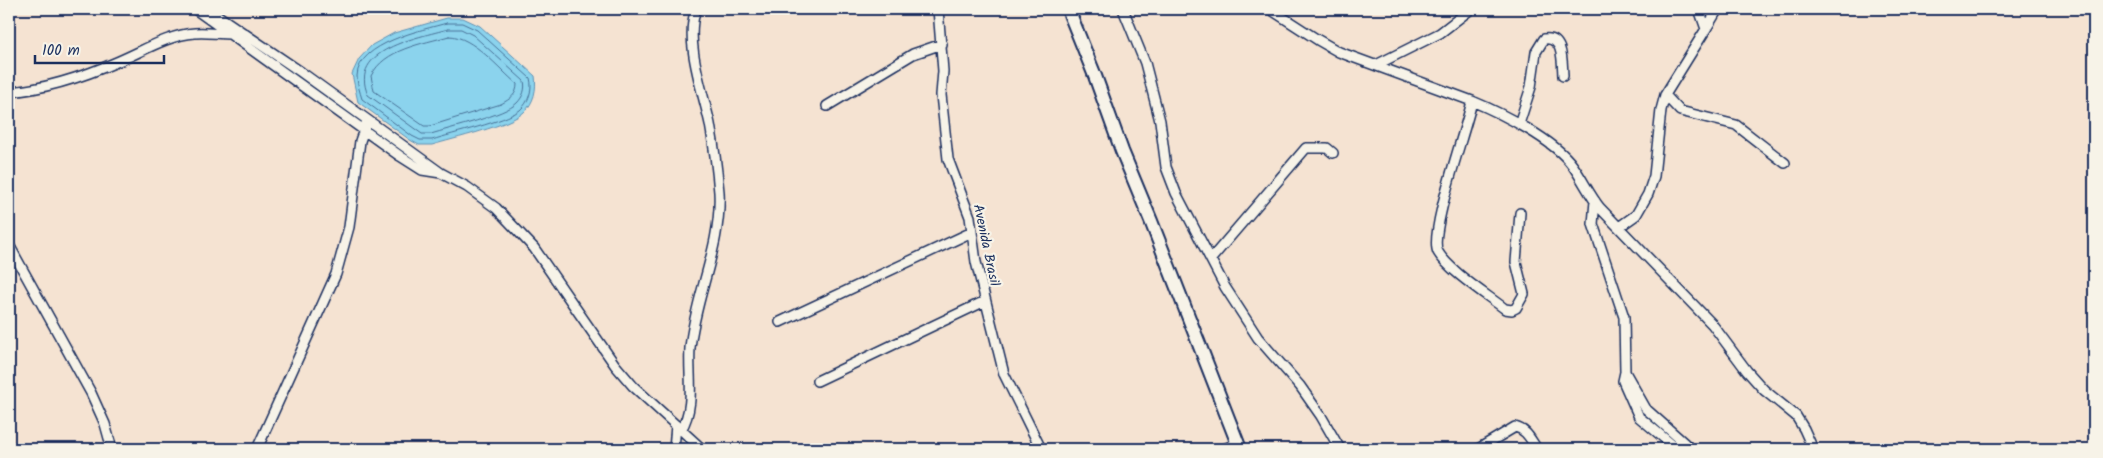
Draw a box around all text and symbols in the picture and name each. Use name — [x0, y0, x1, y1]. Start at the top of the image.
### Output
scale bar — [35, 32, 164, 64]
text: 100 m — [42, 39, 80, 63]
street label: Avenida Brasil — [967, 202, 1006, 289]

